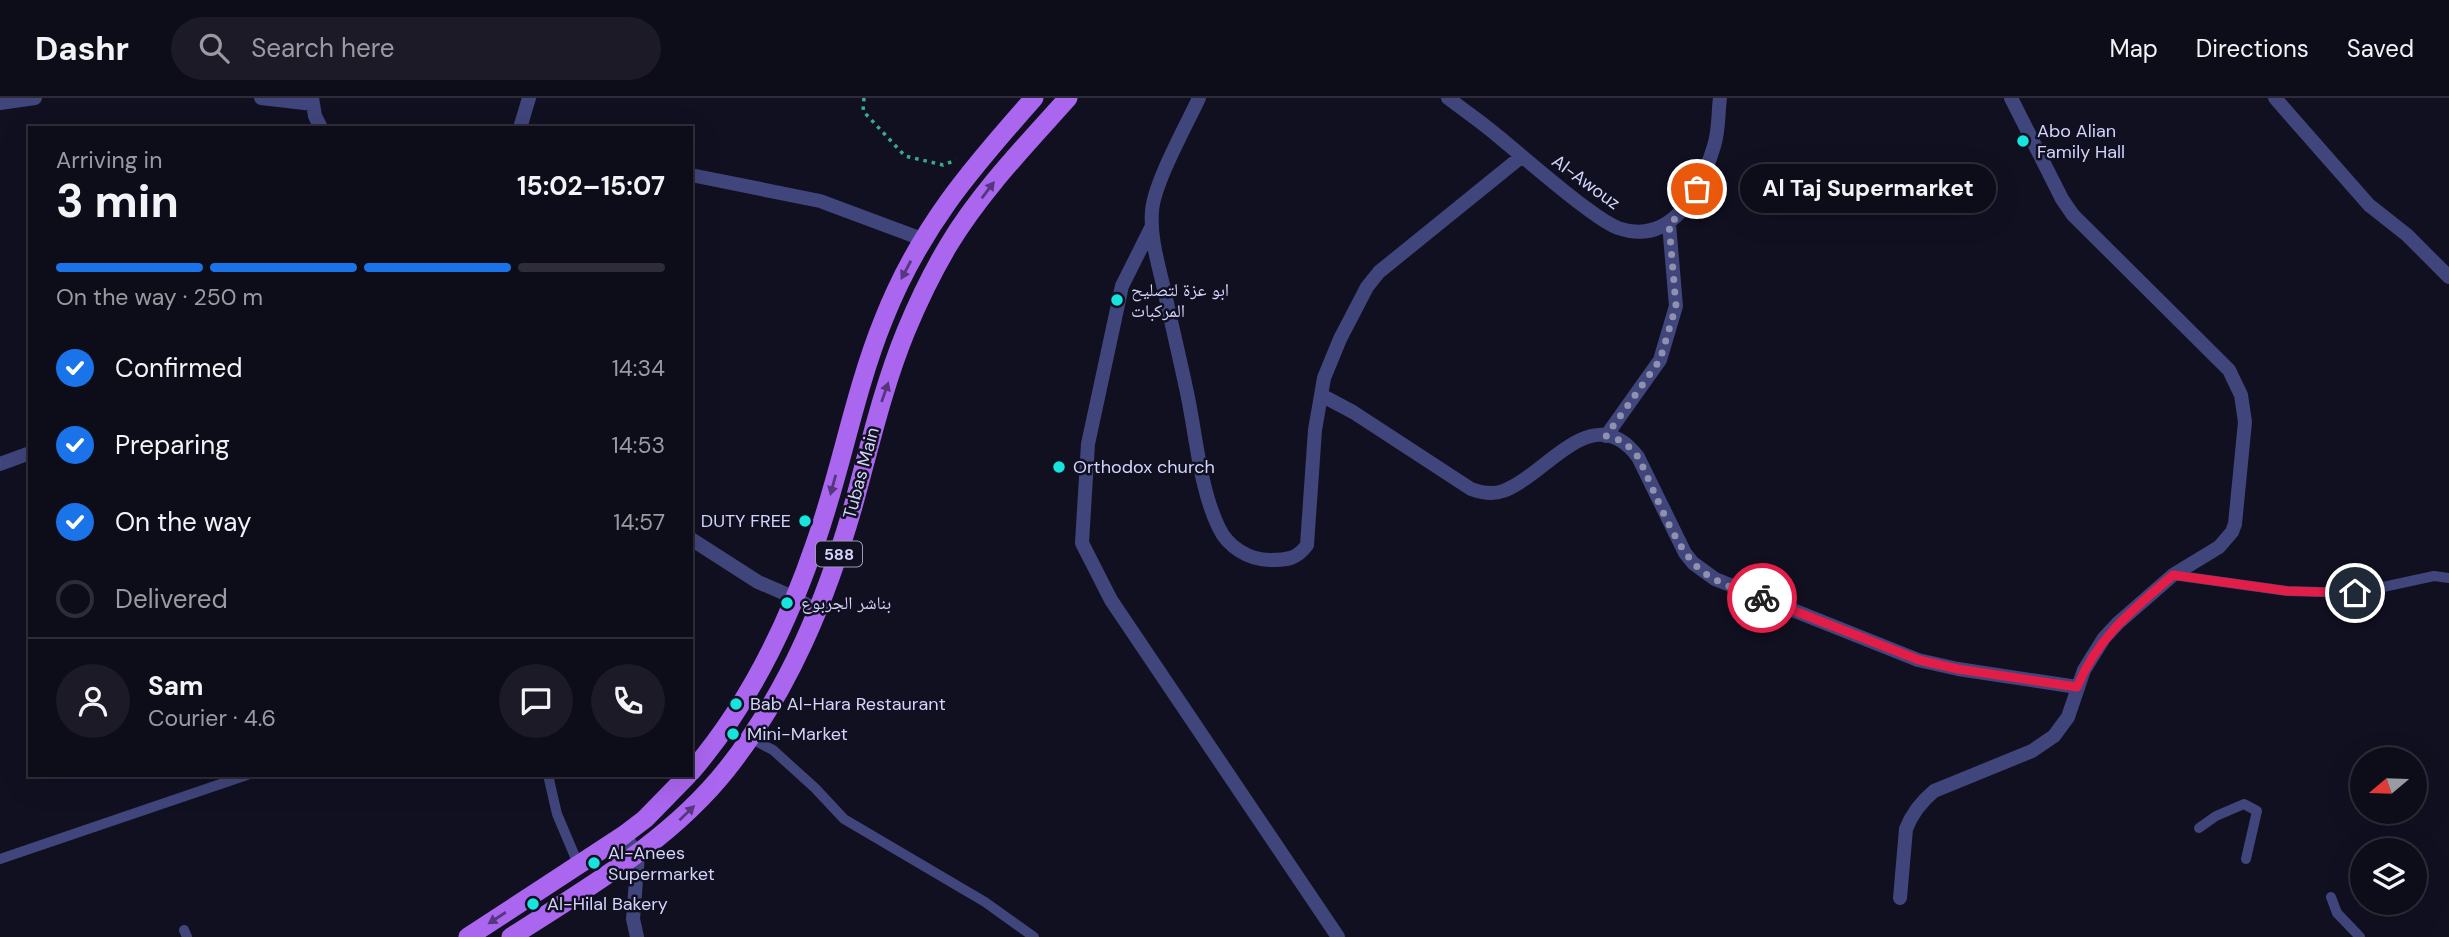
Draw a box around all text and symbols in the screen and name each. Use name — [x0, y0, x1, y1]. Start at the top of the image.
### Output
search box — [171, 17, 661, 80]
text: Dashr — [35, 27, 129, 70]
icon: search — [195, 29, 233, 67]
text: Search here — [251, 31, 395, 65]
text: Map — [2110, 33, 2158, 64]
text: Directions — [2196, 33, 2309, 64]
text: Saved — [2347, 33, 2414, 64]
place label: Abo Alian Family Hall — [2037, 119, 2125, 164]
marker: Abo Alian Family Hall — [2015, 133, 2031, 149]
text: Arriving in — [56, 145, 162, 175]
street label: Al-Awouz — [1547, 149, 1625, 215]
pin — [1667, 159, 1727, 219]
callout: Al Taj Supermarket — [1739, 164, 1994, 214]
text: 15:02–15:07 — [517, 169, 665, 203]
icon: bag — [1678, 170, 1716, 208]
text: 3 min — [56, 171, 179, 231]
text: Al Taj Supermarket — [1762, 173, 1974, 203]
one-way arrow — [980, 182, 995, 200]
one-way arrow — [900, 260, 912, 280]
place label: ابو عزة لتصليح المركبات — [1131, 278, 1229, 323]
text: On the way · 250 m — [56, 282, 263, 312]
marker: ابو عزة لتصليح المركبات — [1109, 292, 1125, 308]
icon: check — [56, 349, 94, 387]
text: Confirmed — [115, 351, 242, 385]
text: 14:34 — [612, 353, 665, 383]
one-way arrow — [880, 381, 891, 402]
street label: Tubas Main — [837, 425, 885, 521]
icon: check — [56, 426, 94, 464]
text: Preparing — [115, 428, 230, 462]
text: 14:53 — [612, 430, 665, 460]
place label: Orthodox church — [1073, 455, 1215, 479]
marker: Orthodox church — [1051, 459, 1067, 475]
one-way arrow — [827, 474, 838, 496]
icon: check — [56, 503, 94, 541]
text: On the way — [115, 505, 251, 539]
text: 14:57 — [613, 507, 665, 537]
place label: DUTY FREE — [701, 509, 791, 533]
marker: DUTY FREE — [797, 513, 813, 529]
road number: 588 — [816, 542, 862, 566]
courier — [1727, 563, 1797, 633]
pin — [2325, 563, 2385, 623]
icon: home — [2336, 574, 2374, 612]
icon: bike — [1743, 579, 1781, 617]
text: Delivered — [115, 582, 228, 616]
place label: بناشر الجربوع — [801, 591, 891, 615]
marker: بناشر الجربوع — [779, 595, 795, 611]
button: person — [56, 664, 130, 738]
button: chat — [499, 664, 573, 738]
button: phone — [591, 664, 665, 738]
text: Sam — [148, 669, 203, 703]
place label: Bab Al-Hara Restaurant — [750, 692, 946, 716]
marker: Bab Al-Hara Restaurant — [728, 696, 744, 712]
text: Courier · 4.6 — [148, 703, 276, 733]
place label: Mini-Market — [747, 722, 848, 746]
marker: Mini-Market — [725, 726, 741, 742]
north arrow — [2350, 747, 2427, 824]
map controls — [2350, 747, 2427, 915]
one-way arrow — [678, 806, 695, 822]
button: layers — [2350, 838, 2427, 915]
place label: Al-Anees Supermarket — [608, 841, 715, 886]
marker: Al-Anees Supermarket — [586, 855, 602, 871]
place label: Al-Hilal Bakery — [547, 892, 668, 916]
marker: Al-Hilal Bakery — [525, 896, 541, 912]
one-way arrow — [487, 912, 507, 925]

